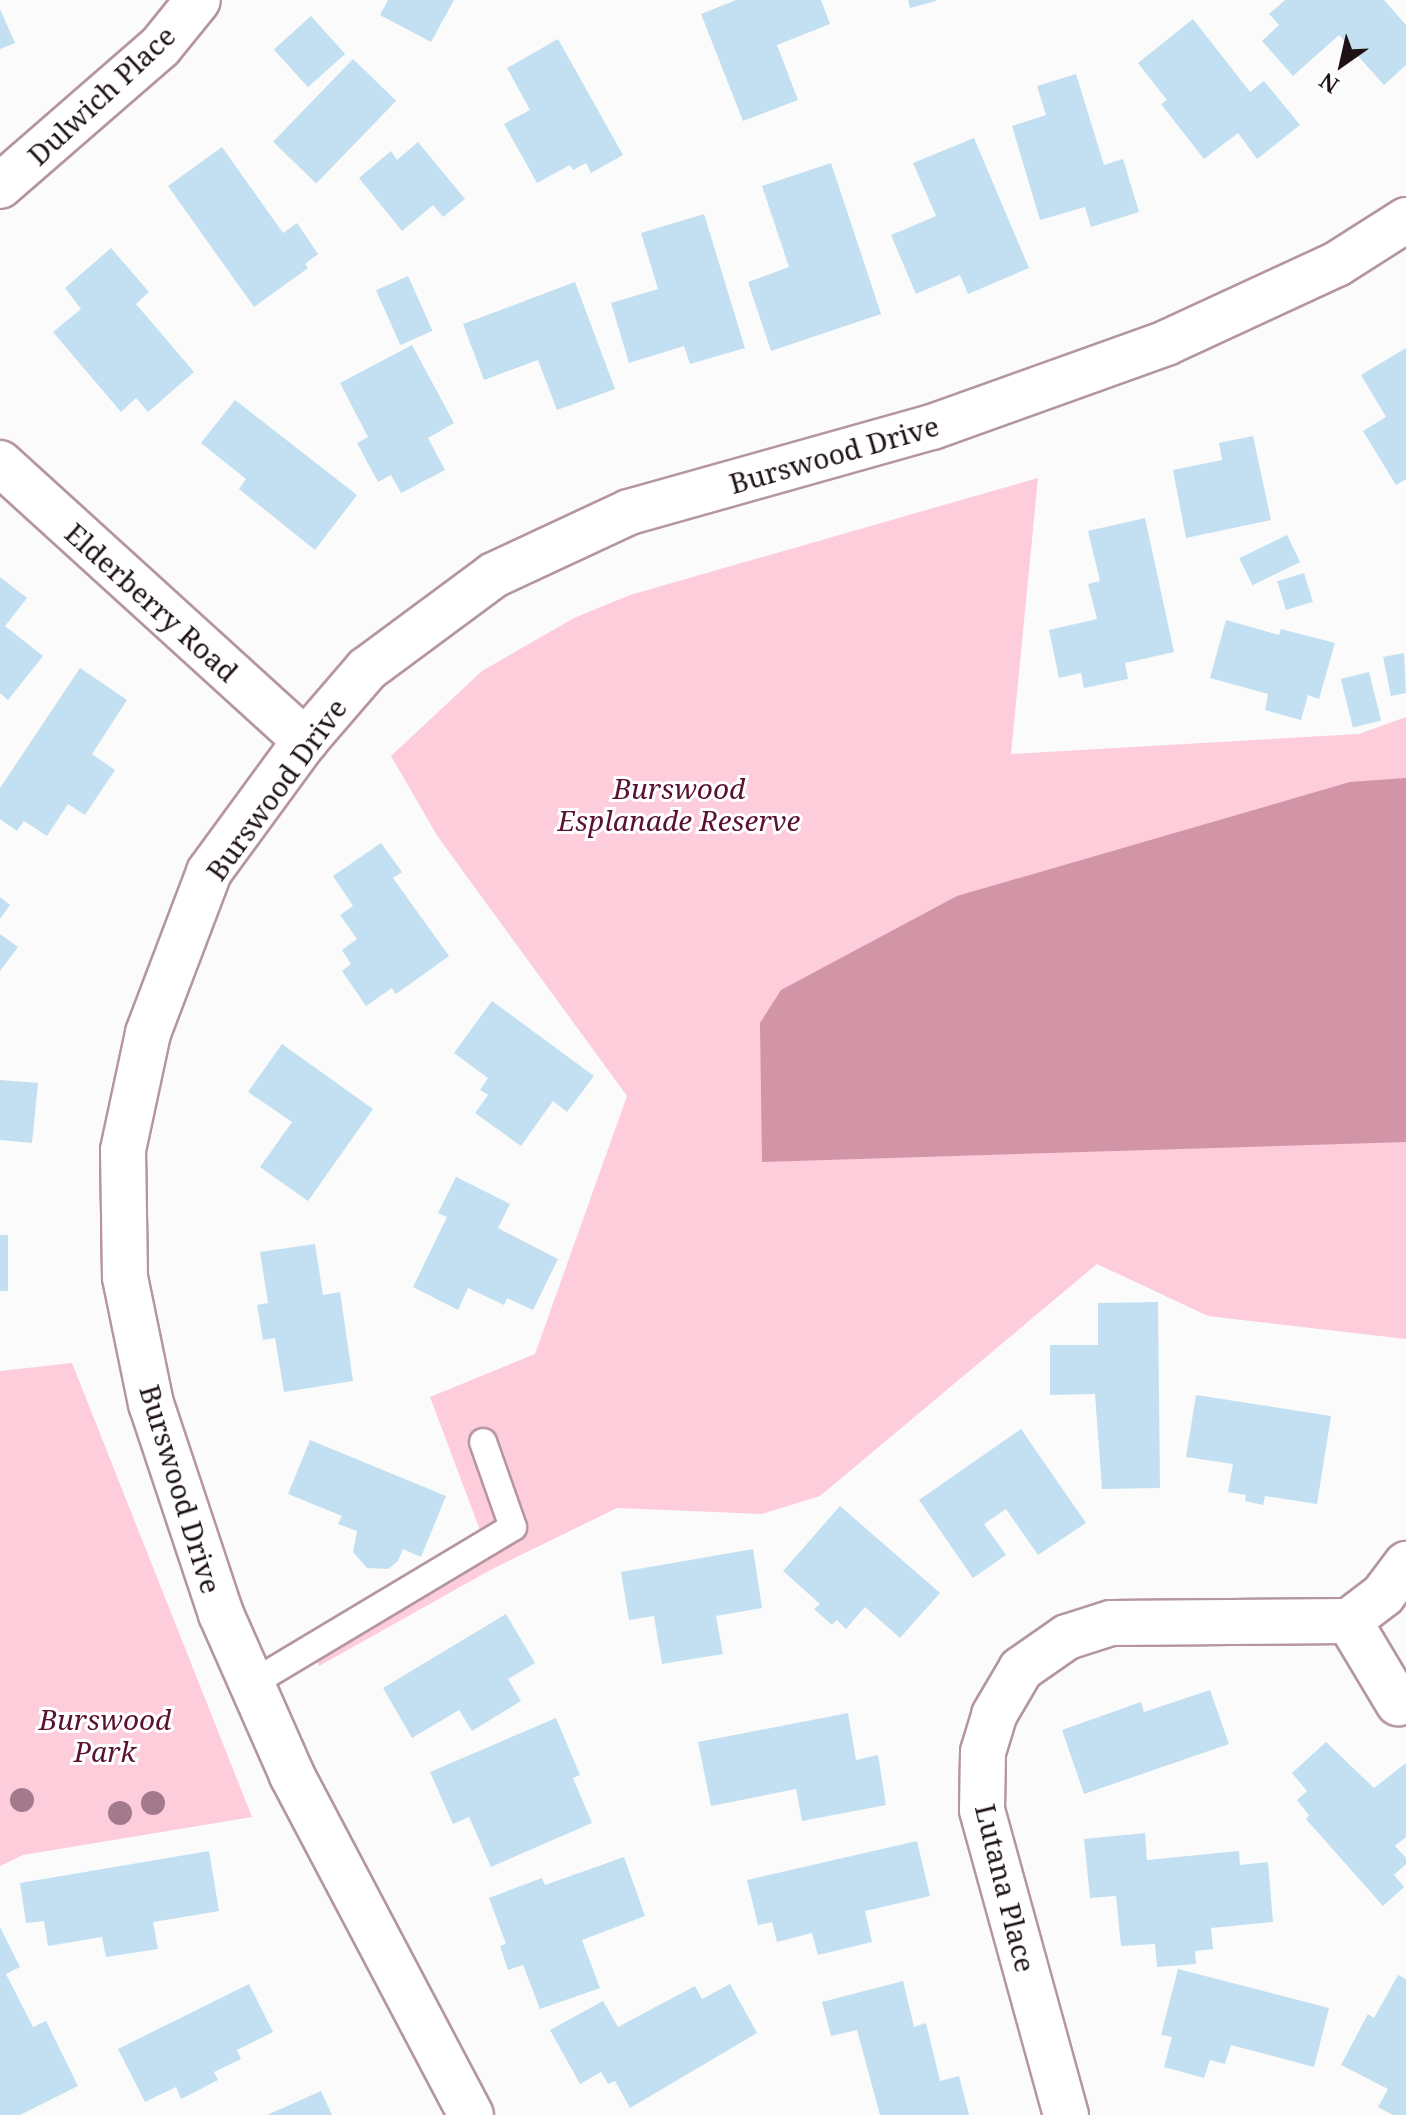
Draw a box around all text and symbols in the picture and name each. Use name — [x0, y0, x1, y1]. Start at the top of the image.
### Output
street label: Dulwich Place — [20, 18, 182, 172]
north arrow — [1302, 24, 1382, 104]
text: N — [1313, 67, 1344, 101]
street label: Burswood Drive — [725, 408, 943, 500]
street label: Elderberry Road — [59, 516, 245, 688]
street label: Burswood Drive — [199, 692, 353, 886]
park label: Burswood Esplanade Reserve — [558, 771, 800, 837]
street label: Burswood Drive — [133, 1381, 229, 1597]
park label: Burswood Park — [39, 1702, 171, 1768]
street label: Lutana Place — [969, 1800, 1043, 1976]

